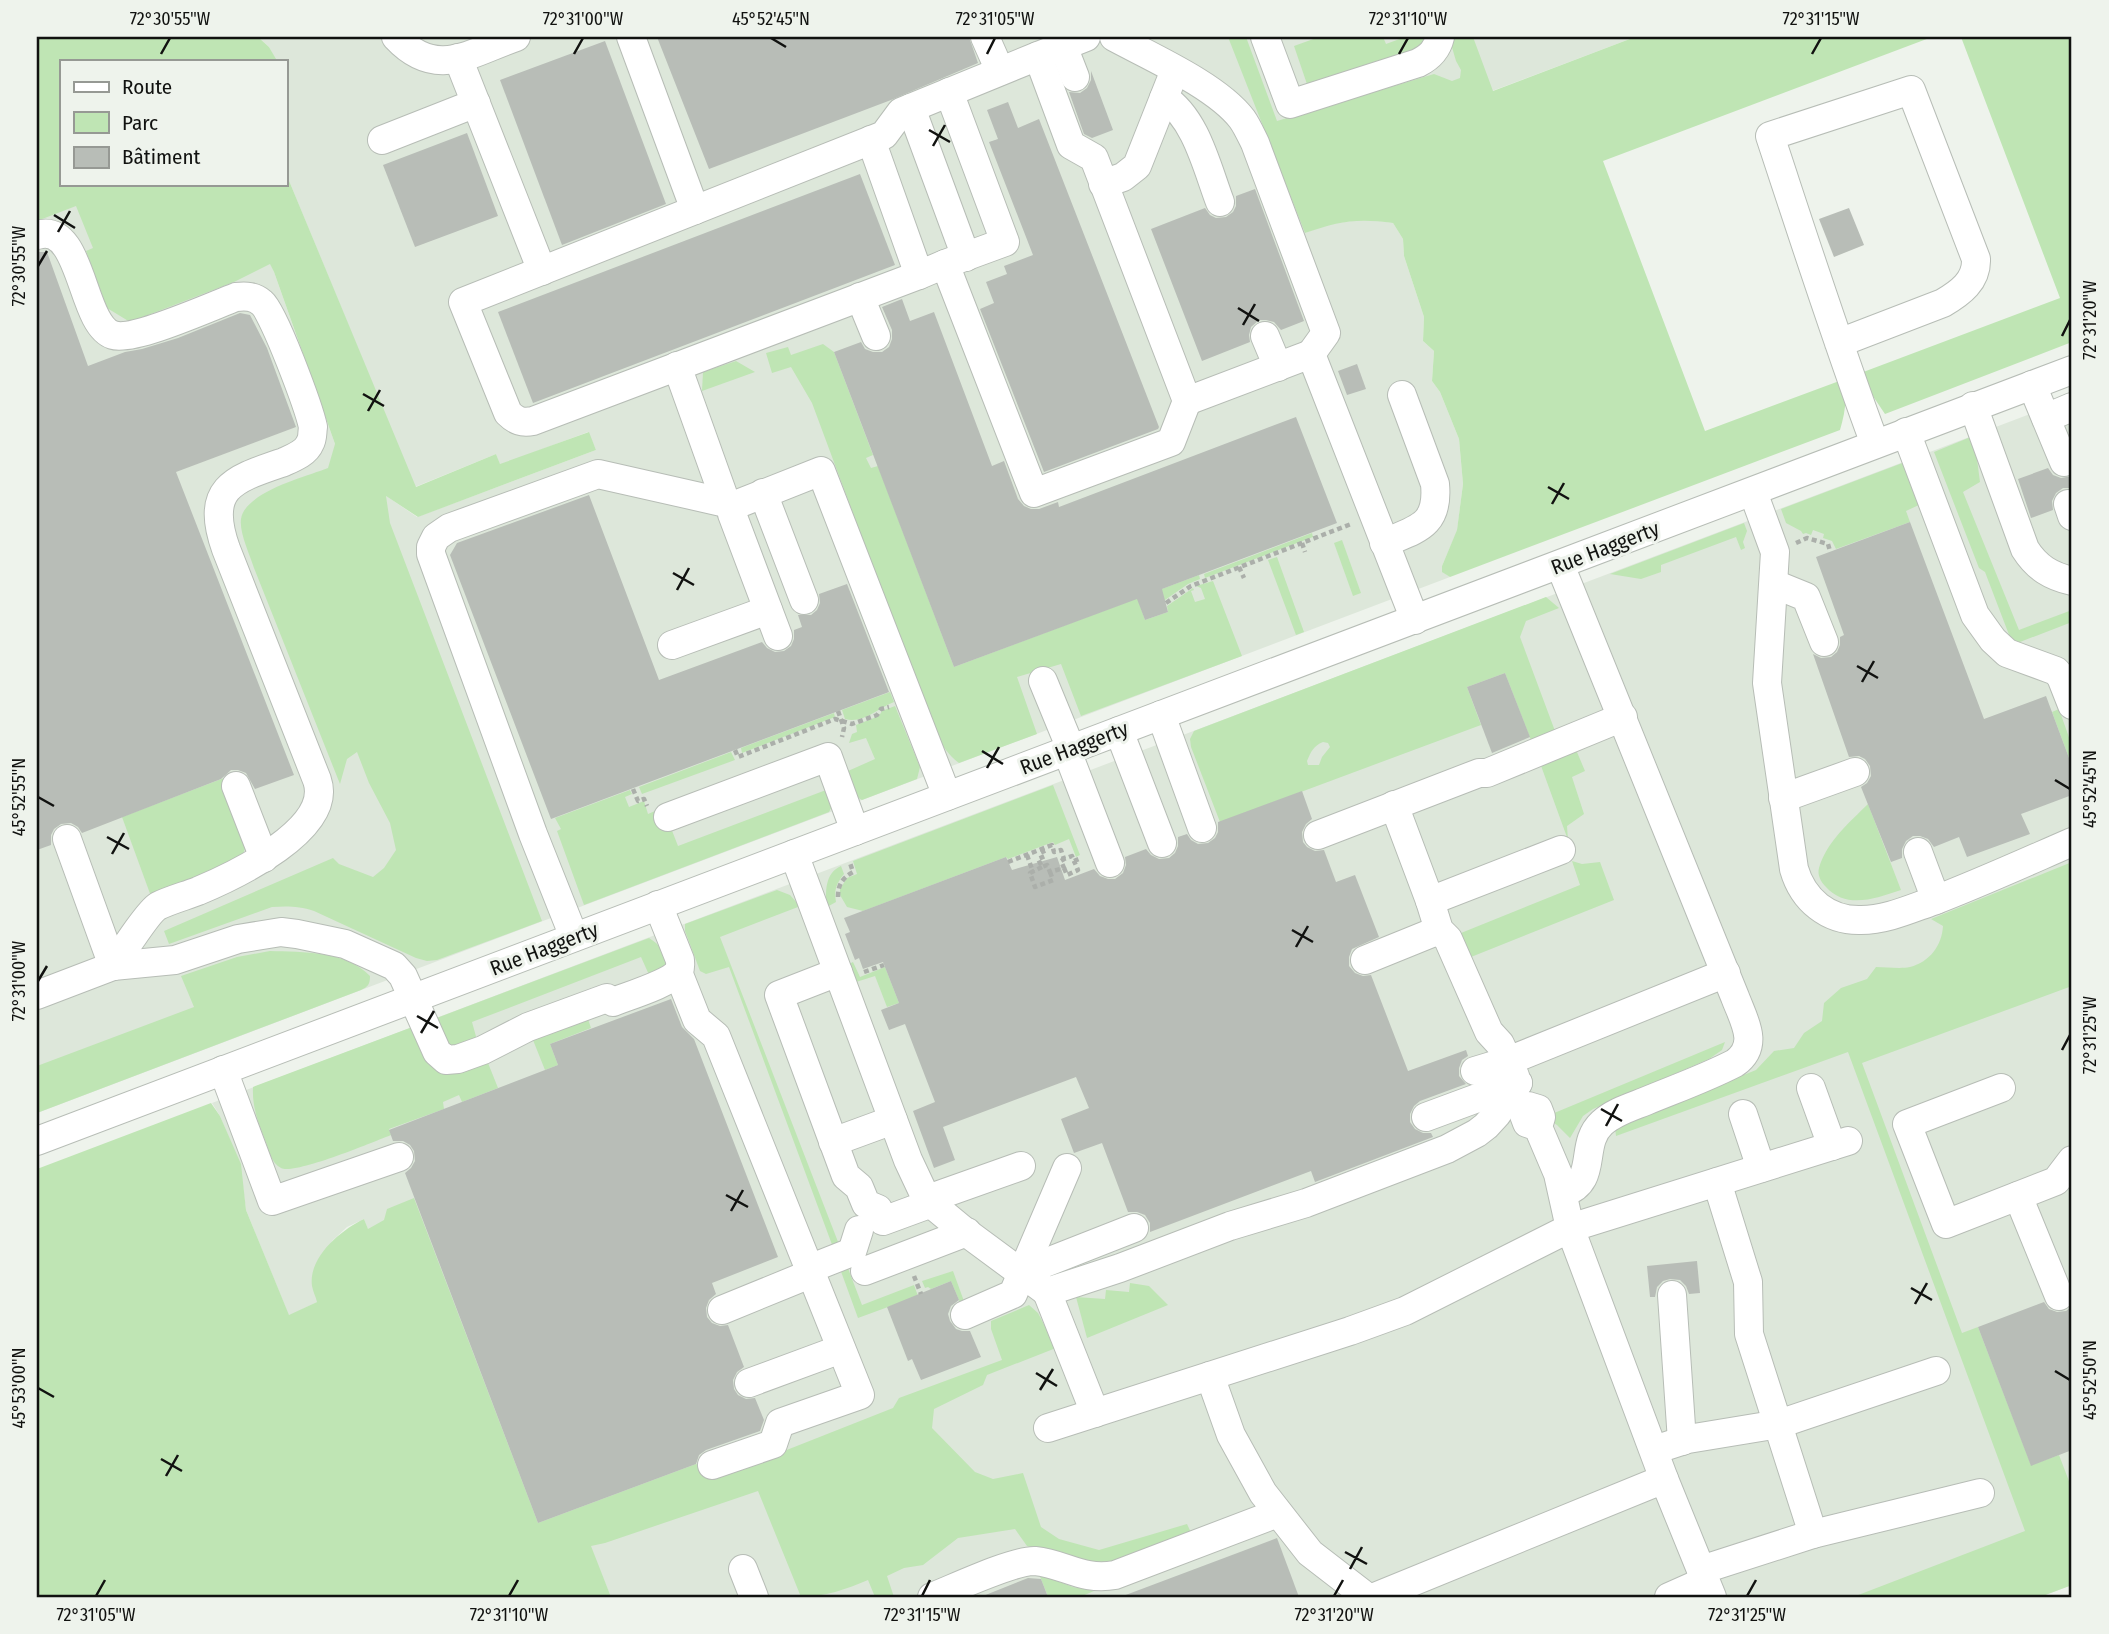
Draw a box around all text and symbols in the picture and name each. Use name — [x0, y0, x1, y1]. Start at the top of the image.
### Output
text: 72°30'55"W — [130, 8, 211, 30]
text: 72°31'00"W — [543, 8, 624, 30]
text: 45°52'45"N — [732, 8, 810, 30]
text: 72°31'05"W — [955, 8, 1035, 30]
text: 72°31'10"W — [1369, 8, 1448, 30]
text: 72°31'15"W — [1783, 8, 1860, 30]
legend — [60, 60, 287, 186]
text: Route — [122, 74, 172, 100]
text: Parc — [122, 110, 158, 136]
text: Bâtiment — [122, 144, 201, 170]
text: 72°30'55"W — [8, 225, 30, 306]
text: 72°31'20"W — [2079, 280, 2101, 360]
street label: Rue Haggerty — [1547, 515, 1663, 581]
street label: Rue Haggerty — [1016, 715, 1132, 781]
text: 45°52'45"N — [2079, 750, 2101, 828]
text: 45°52'55"N — [8, 758, 30, 836]
street label: Rue Haggerty — [486, 916, 602, 982]
text: 72°31'00"W — [8, 940, 30, 1021]
text: 72°31'25"W — [2079, 996, 2101, 1074]
text: 45°52'50"N — [2079, 1340, 2101, 1420]
text: 45°53'00"N — [8, 1347, 30, 1429]
text: 72°31'05"W — [56, 1604, 136, 1626]
text: 72°31'10"W — [470, 1604, 549, 1626]
text: 72°31'15"W — [884, 1604, 961, 1626]
text: 72°31'20"W — [1294, 1604, 1374, 1626]
text: 72°31'25"W — [1708, 1604, 1786, 1626]

